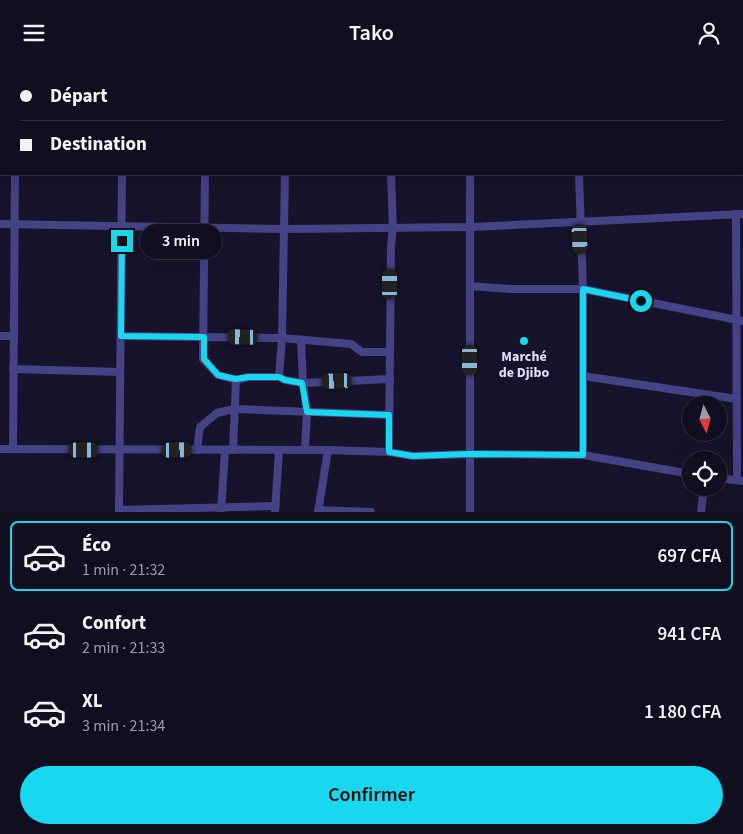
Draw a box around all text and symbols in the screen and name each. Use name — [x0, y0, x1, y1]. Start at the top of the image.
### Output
text: Tako — [349, 17, 394, 49]
icon: menu — [20, 19, 48, 47]
icon: person — [695, 19, 723, 47]
text: Départ — [50, 83, 107, 110]
text: Destination — [50, 131, 147, 158]
callout: 3 min — [140, 223, 222, 259]
car — [571, 224, 588, 254]
route end — [111, 230, 133, 252]
text: 3 min — [162, 230, 200, 252]
car — [382, 269, 397, 299]
route start — [630, 290, 652, 312]
car — [227, 329, 258, 345]
marker: Marché de Djibo — [518, 335, 530, 347]
car — [462, 345, 477, 375]
place label: Marché de Djibo — [499, 347, 549, 383]
car — [321, 373, 352, 389]
north arrow — [682, 396, 728, 441]
map controls — [682, 396, 727, 496]
car — [161, 442, 192, 458]
car — [69, 443, 99, 458]
button: locate — [682, 451, 727, 496]
text: Éco — [82, 532, 111, 559]
icon: car — [22, 534, 67, 579]
text: 697 CFA — [657, 543, 721, 570]
text: 1 min · 21:32 — [82, 559, 165, 581]
text: Confort — [82, 610, 146, 637]
icon: car — [22, 612, 67, 657]
text: 941 CFA — [657, 621, 721, 648]
text: 2 min · 21:33 — [82, 637, 165, 659]
text: XL — [82, 688, 103, 715]
icon: car — [22, 690, 67, 735]
text: 1 180 CFA — [644, 699, 721, 726]
text: 3 min · 21:34 — [82, 715, 165, 737]
button: Confirmer — [20, 766, 723, 824]

